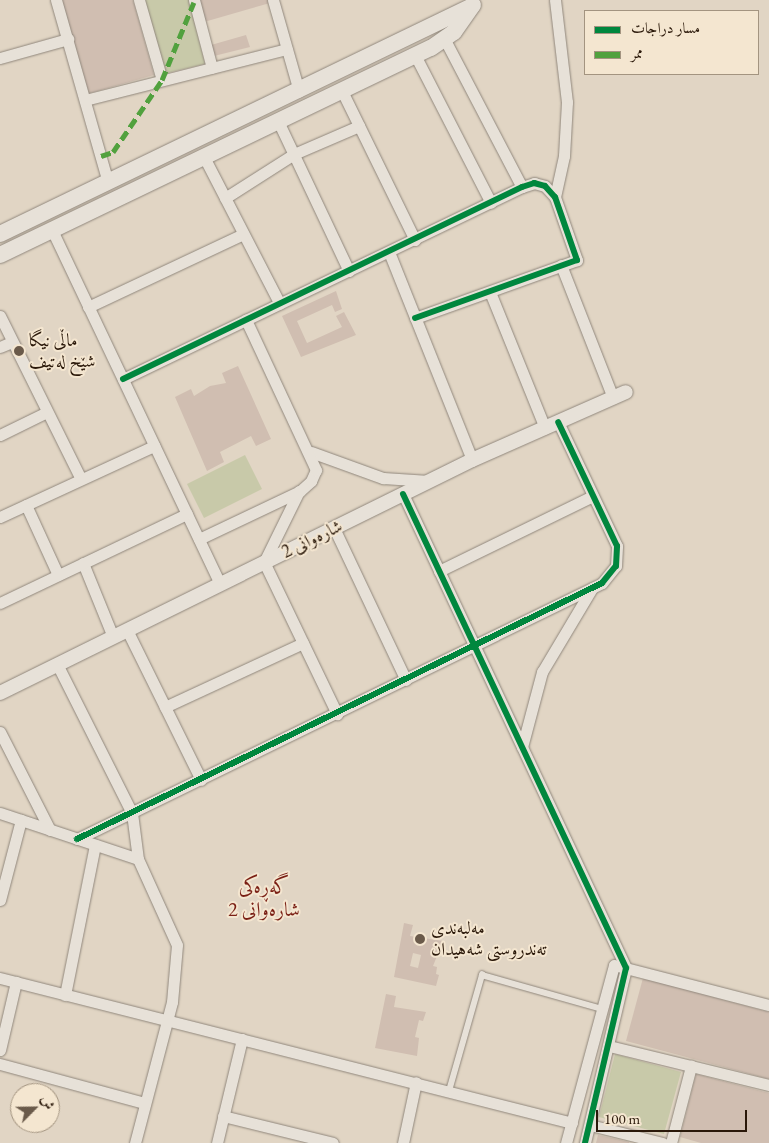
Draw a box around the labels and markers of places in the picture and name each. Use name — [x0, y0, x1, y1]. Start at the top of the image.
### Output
place label: ماڵی نیگا شێخ لەتیف — [29, 330, 95, 372]
marker: ماڵی نیگا شێخ لەتیف — [13, 345, 25, 357]
place label: مەلبەندی تەندروستی شەهیدان — [431, 918, 547, 961]
marker: مەلبەندی تەندروستی شەهیدان — [413, 932, 427, 946]

